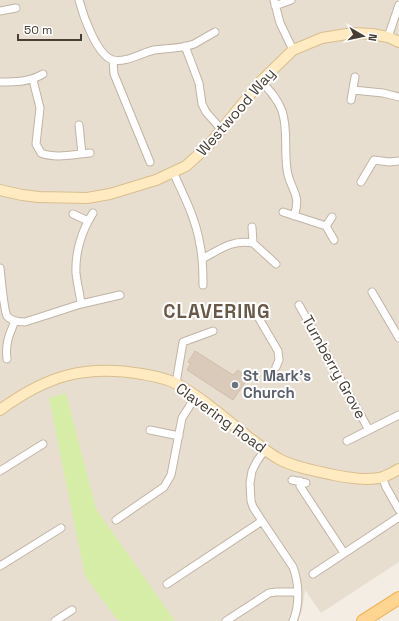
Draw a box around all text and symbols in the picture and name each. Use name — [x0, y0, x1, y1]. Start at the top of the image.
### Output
scale bar — [18, 16, 81, 42]
north arrow — [343, 16, 383, 56]
text: 50 m — [24, 22, 52, 38]
text: N — [365, 33, 380, 42]
street label: Westwood Way — [192, 64, 279, 160]
district label: CLAVERING — [163, 299, 271, 324]
street label: Turnberry Grove — [298, 312, 371, 422]
place label: St Mark's Church — [243, 366, 311, 402]
street label: Clavering Road — [172, 378, 270, 457]
marker: St Mark's Church — [230, 380, 240, 390]

